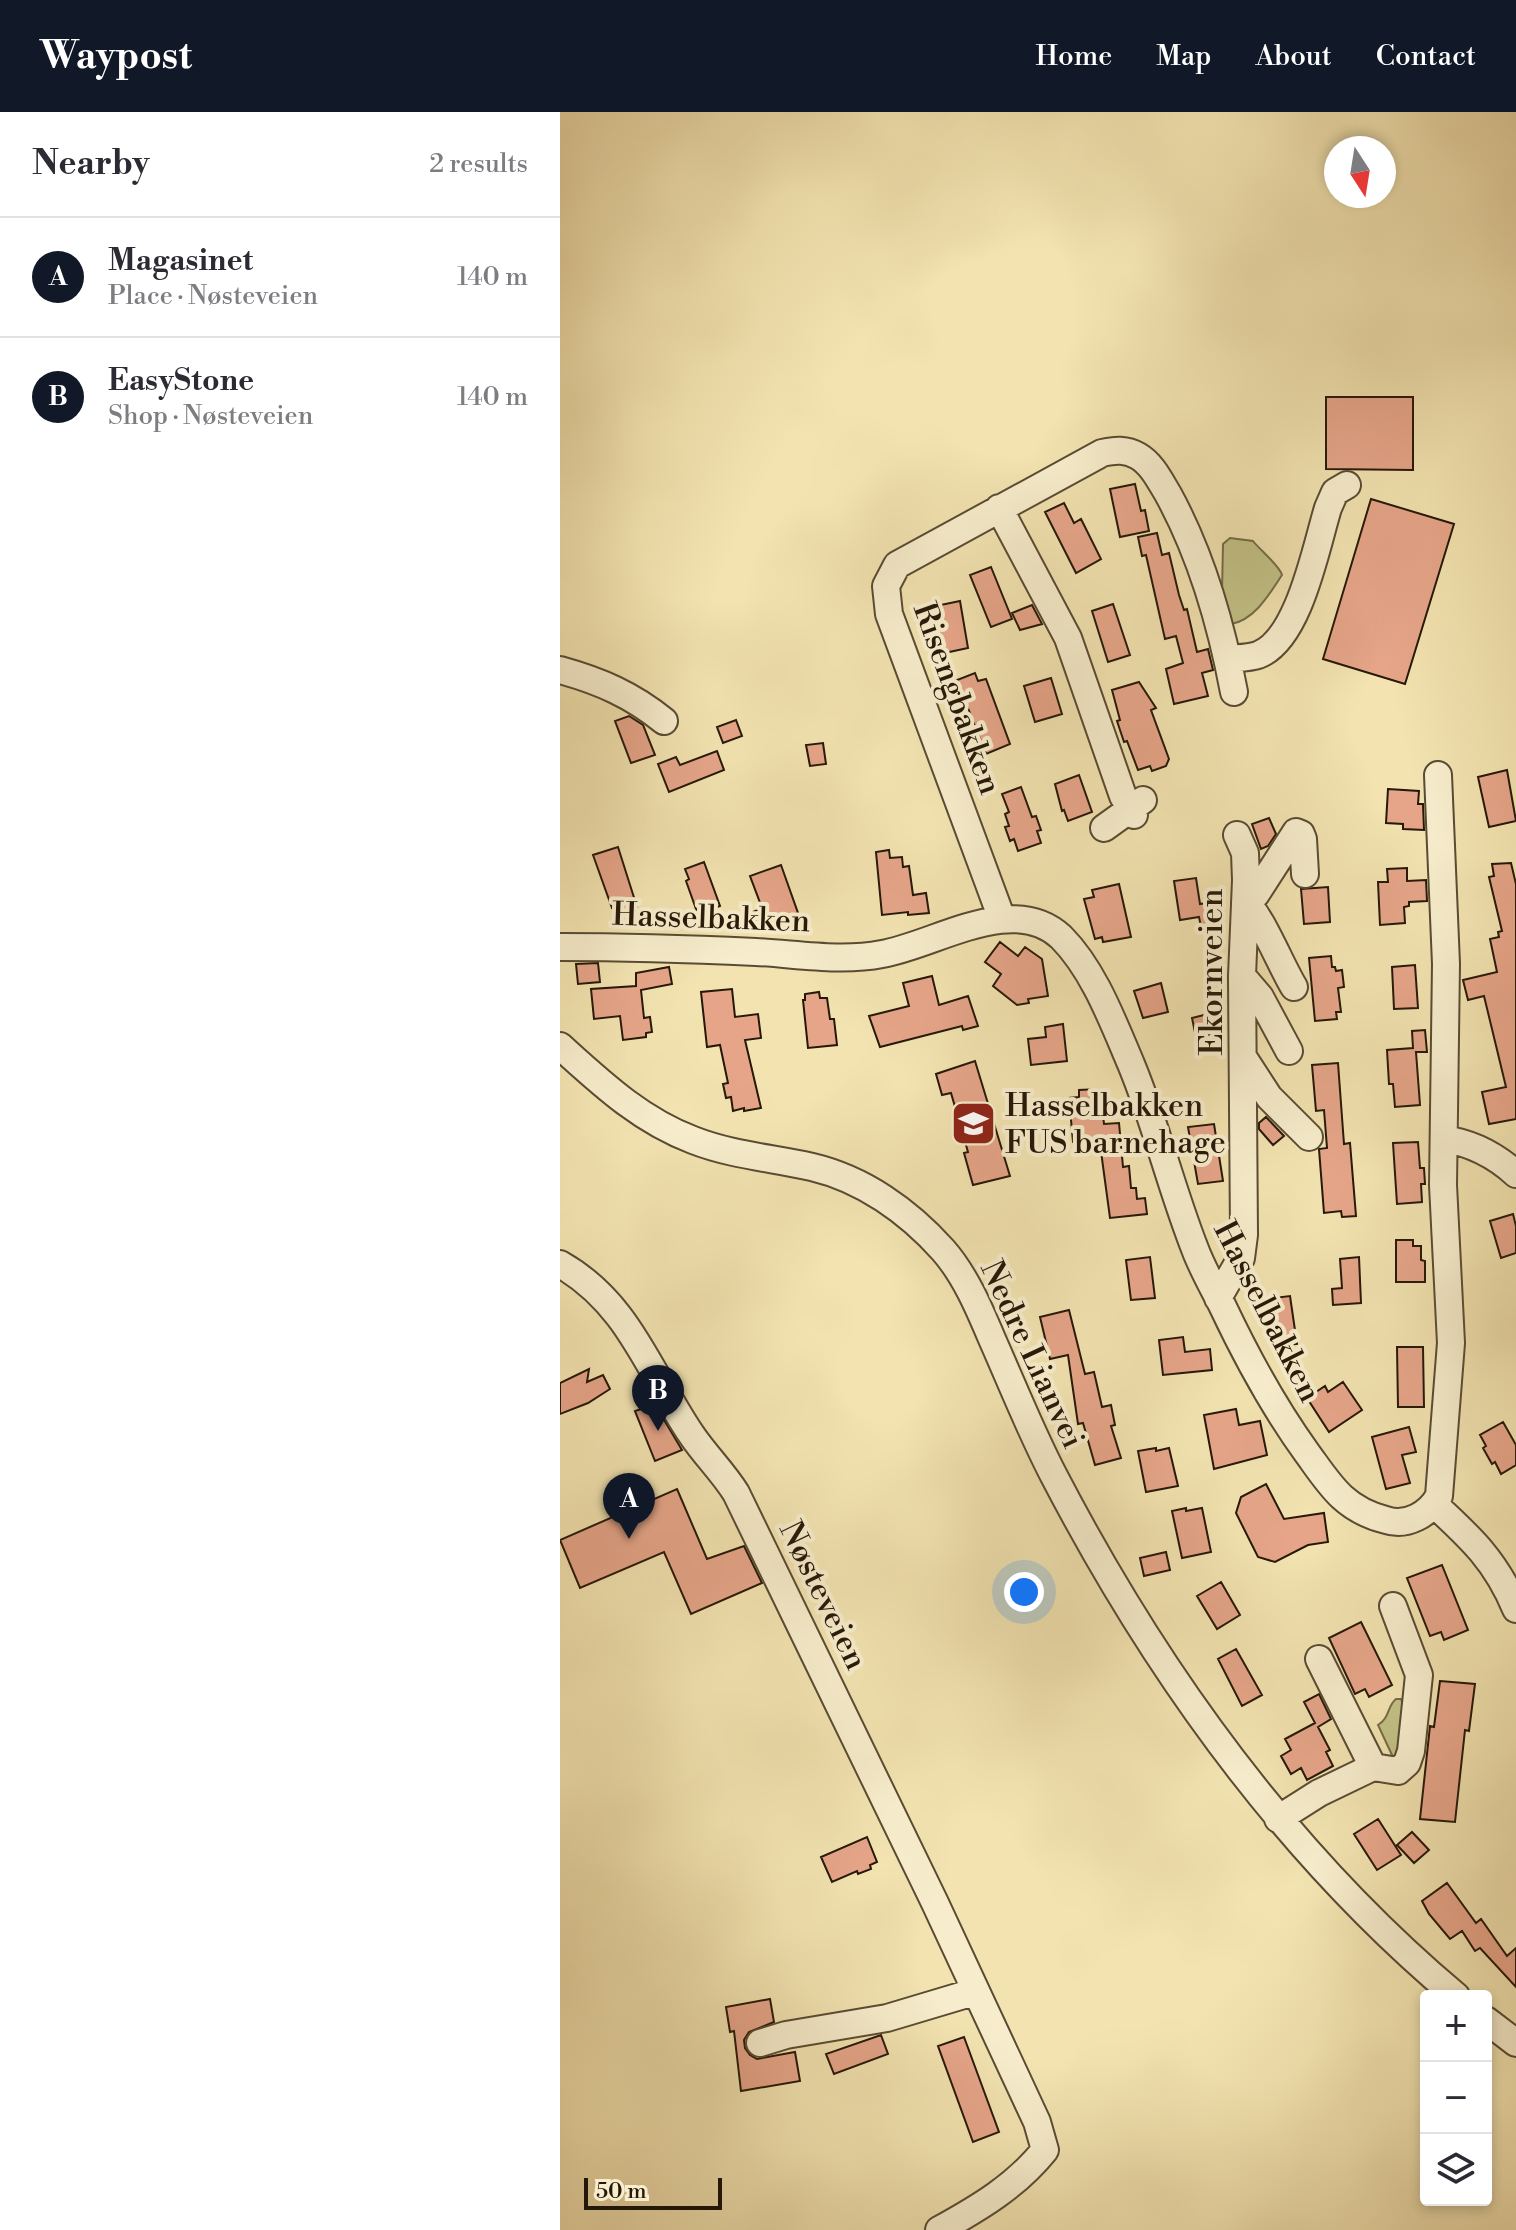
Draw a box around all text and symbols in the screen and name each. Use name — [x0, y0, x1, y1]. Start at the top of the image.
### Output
text: Waypost — [40, 33, 192, 80]
text: Home — [1036, 39, 1112, 74]
text: Map — [1156, 39, 1211, 74]
text: About — [1255, 39, 1332, 74]
text: Contact — [1376, 39, 1476, 74]
north arrow — [1324, 136, 1396, 208]
text: Nearby — [32, 143, 150, 185]
text: 2 results — [429, 148, 528, 180]
text: Magasinet — [108, 242, 253, 280]
text: A — [49, 261, 67, 293]
text: 140 m — [457, 261, 528, 293]
text: Place · Nøsteveien — [108, 280, 318, 312]
text: EasyStone — [108, 362, 254, 400]
text: B — [48, 381, 68, 413]
text: 140 m — [457, 381, 528, 413]
text: Shop · Nøsteveien — [108, 400, 313, 432]
street label: Risengbakken — [904, 597, 1010, 800]
street label: Ekornveien — [1192, 889, 1232, 1055]
street label: Hasselbakken — [611, 895, 811, 941]
place label: Hasselbakken FUS barnehage — [1005, 1086, 1226, 1163]
school or university icon: Hasselbakken FUS barnehage — [950, 1099, 998, 1147]
street label: Hasselbakken — [1204, 1214, 1330, 1409]
street label: Nedre Lianvei — [971, 1254, 1093, 1455]
pin: B — [632, 1365, 684, 1431]
pin: A — [603, 1473, 655, 1539]
street label: Nøsteveien — [770, 1515, 876, 1676]
your location — [1004, 1572, 1044, 1612]
map controls — [1420, 1990, 1492, 2206]
button: + — [1420, 1990, 1492, 2062]
button: − — [1420, 2062, 1492, 2134]
button: layers — [1420, 2134, 1492, 2206]
scale bar — [584, 2174, 722, 2210]
text: 50 m — [596, 2178, 647, 2205]

